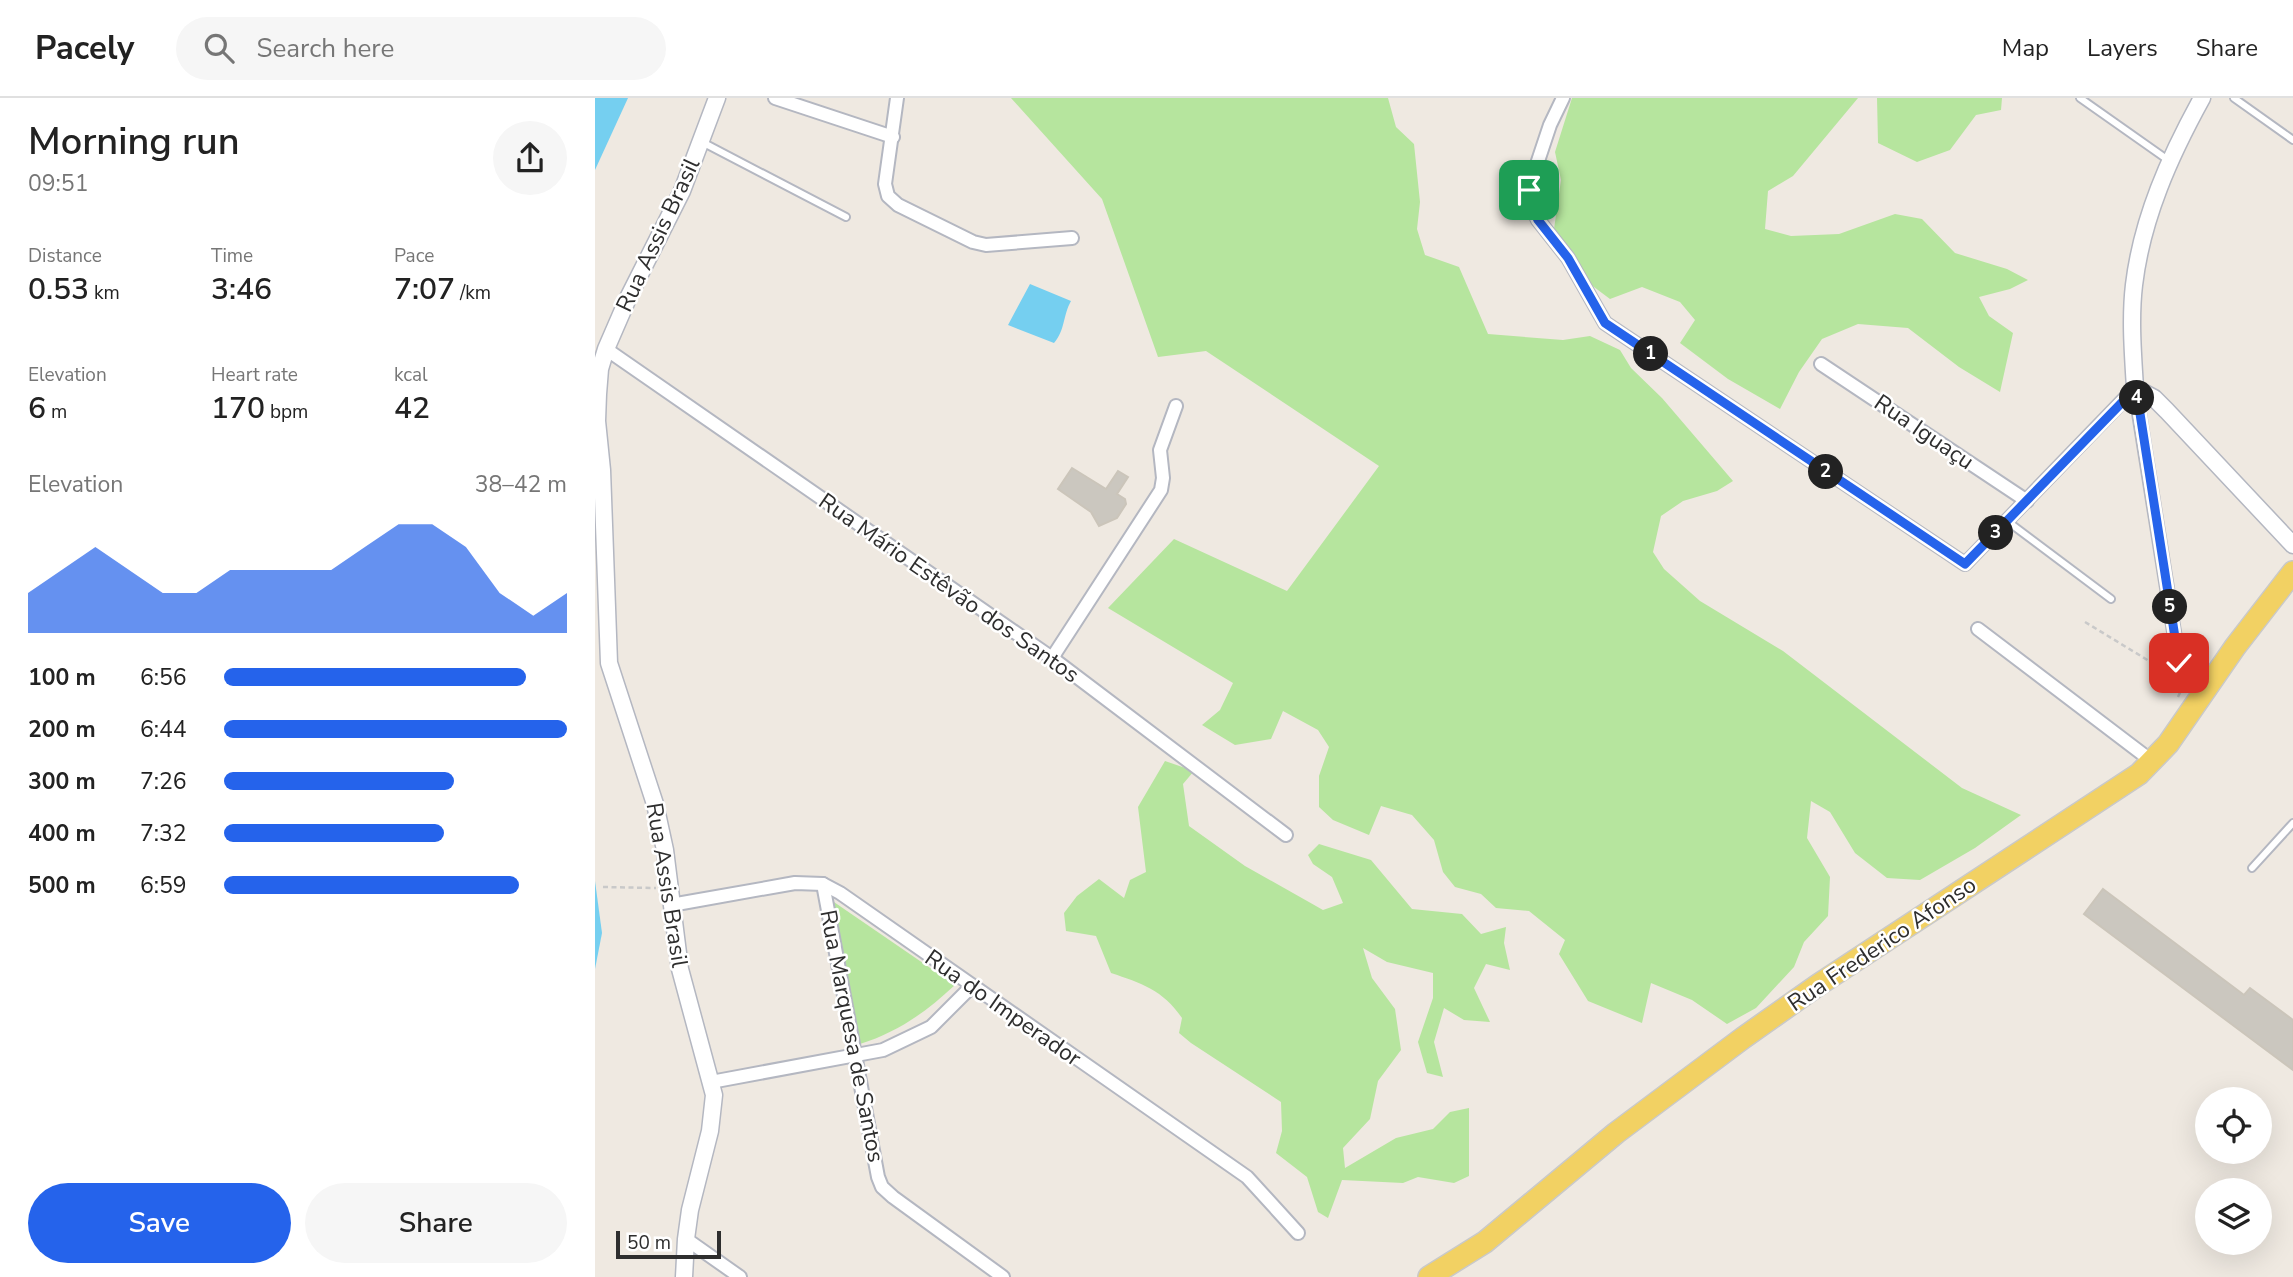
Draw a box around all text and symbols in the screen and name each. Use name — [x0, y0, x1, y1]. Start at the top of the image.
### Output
search box — [176, 17, 666, 80]
text: Pacely — [35, 26, 134, 71]
icon: search — [200, 29, 238, 67]
text: Search here — [256, 31, 394, 66]
text: Map — [2002, 32, 2049, 64]
text: Layers — [2087, 32, 2158, 64]
text: Share — [2196, 32, 2258, 64]
text: Morning run — [28, 116, 240, 167]
button: share — [493, 121, 567, 195]
street label: Rua Assis Brasil — [609, 153, 707, 317]
pin — [1499, 160, 1559, 220]
text: 09:51 — [28, 168, 88, 199]
icon: arrive — [1510, 171, 1548, 209]
text: Distance — [28, 243, 102, 269]
text: Time — [211, 243, 253, 269]
text: Pace — [394, 243, 434, 269]
text: 0.53 — [28, 269, 89, 310]
text: 3:46 — [211, 269, 272, 310]
text: 7:07 — [394, 269, 455, 310]
text: km — [89, 280, 120, 306]
text: /km — [455, 280, 491, 306]
pin: 1 — [1633, 336, 1669, 372]
text: 1 — [1645, 340, 1656, 366]
text: Elevation — [28, 362, 107, 388]
text: Heart rate — [211, 362, 298, 388]
text: kcal — [394, 362, 428, 388]
pin: 4 — [2119, 380, 2155, 416]
text: 4 — [2131, 384, 2142, 410]
street label: Rua Iguaçu — [1868, 387, 1980, 477]
text: 6 — [28, 388, 46, 429]
text: 170 — [211, 388, 265, 429]
text: 42 — [394, 388, 430, 429]
text: m — [46, 399, 67, 425]
text: bpm — [265, 399, 308, 425]
pin: 2 — [1809, 454, 1843, 490]
text: 2 — [1820, 458, 1831, 484]
text: Elevation — [28, 469, 123, 500]
text: 38–42 m — [475, 469, 567, 500]
street label: Rua Mário Estêvão dos Santos — [812, 486, 1086, 690]
pin: 3 — [1979, 516, 2013, 550]
text: 3 — [1990, 519, 2001, 545]
pin: 5 — [2153, 589, 2187, 624]
text: 5 — [2164, 593, 2175, 619]
pin — [2149, 633, 2209, 693]
icon: check — [2160, 644, 2198, 682]
text: 100 m — [28, 662, 96, 693]
text: 6:56 — [140, 662, 187, 693]
text: 200 m — [28, 714, 96, 745]
text: 6:44 — [140, 714, 187, 745]
text: 300 m — [28, 766, 96, 797]
text: 7:26 — [140, 766, 187, 797]
street label: Rua Assis Brasil — [639, 800, 695, 970]
text: 400 m — [28, 818, 96, 849]
text: 7:32 — [140, 818, 187, 849]
street label: Rua Frederico Afonso — [1782, 869, 1982, 1019]
text: 500 m — [28, 870, 96, 901]
text: 6:59 — [140, 870, 187, 901]
street label: Rua Marquesa de Santos — [812, 907, 892, 1165]
street label: Rua do Imperador — [919, 942, 1088, 1074]
map controls — [2195, 1087, 2272, 1255]
button: locate — [2195, 1087, 2272, 1164]
button: layers — [2195, 1178, 2272, 1255]
button: Save — [28, 1183, 291, 1263]
button: Share — [305, 1183, 567, 1263]
scale bar — [616, 1228, 721, 1260]
text: 50 m — [627, 1230, 671, 1256]

